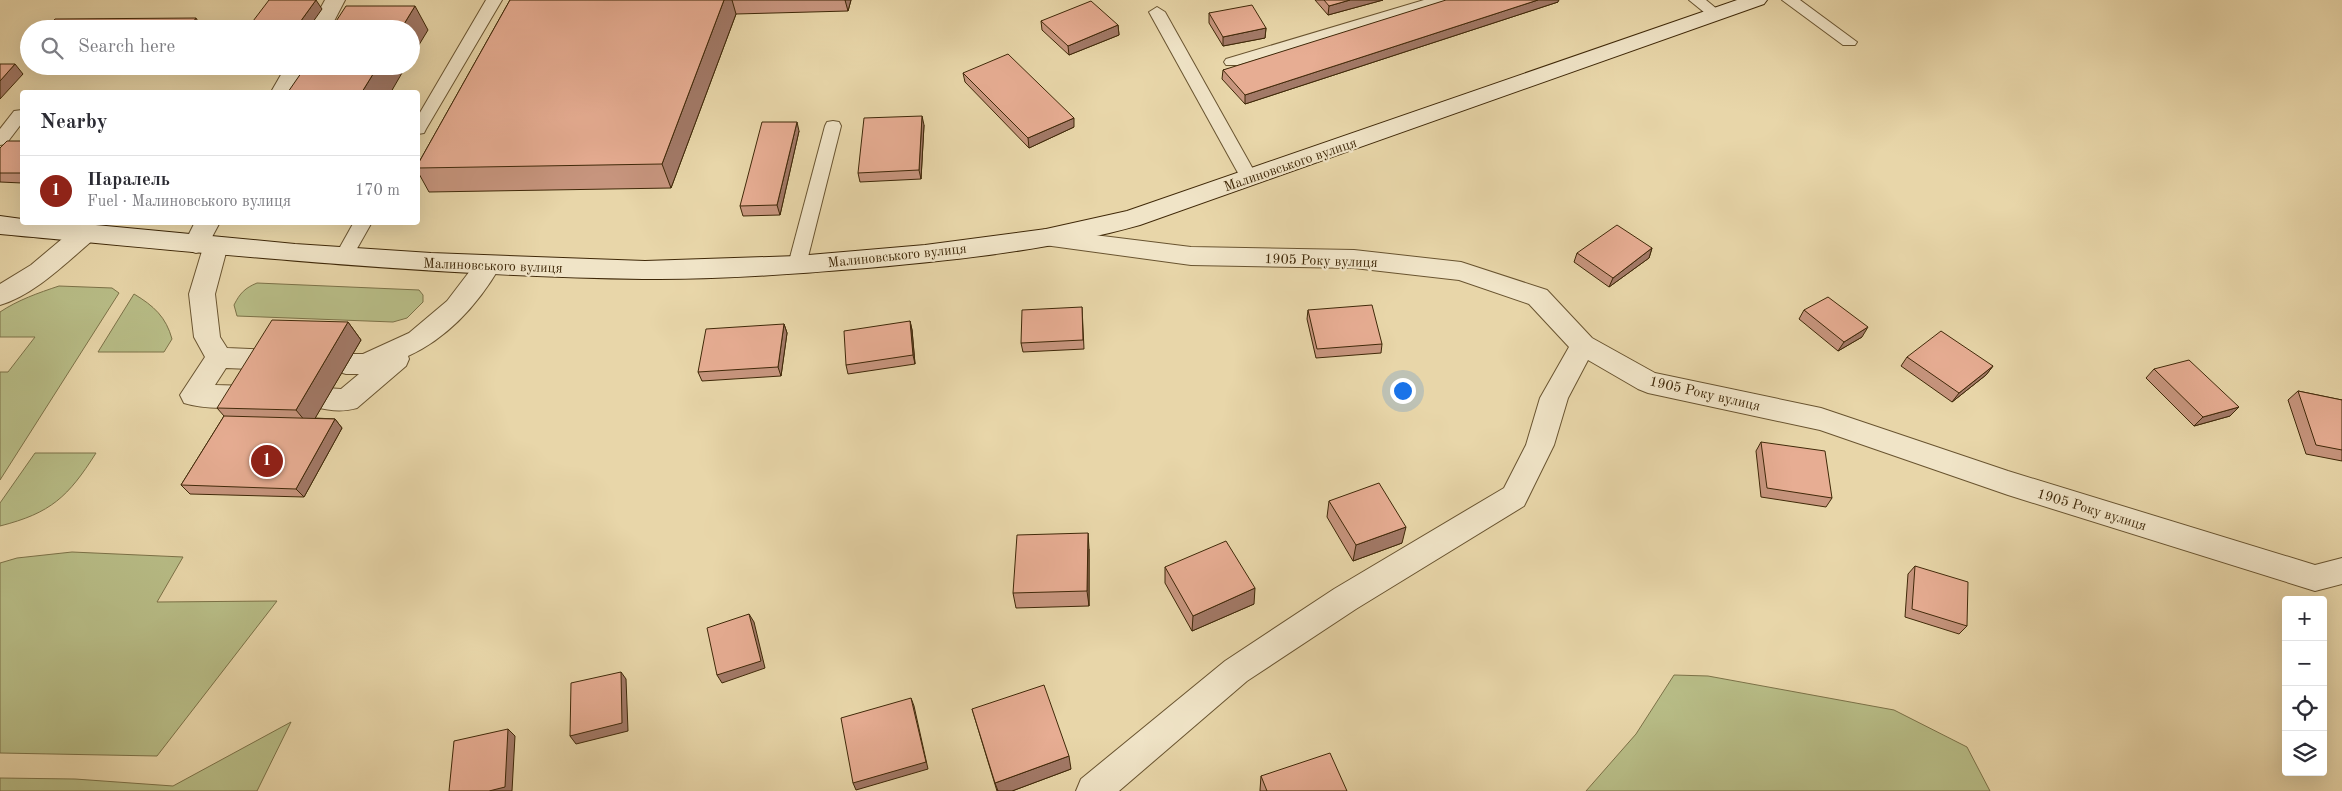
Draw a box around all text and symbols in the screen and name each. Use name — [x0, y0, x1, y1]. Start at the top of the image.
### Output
search box — [20, 20, 420, 75]
icon: search — [38, 34, 66, 62]
text: Search here — [78, 38, 175, 57]
text: Nearby — [40, 112, 108, 133]
street label: Малиновського вулиця — [1222, 136, 1359, 194]
text: Паралель — [87, 171, 170, 190]
text: 1 — [51, 183, 61, 199]
text: 170 m — [355, 183, 400, 199]
text: Fuel · Малиновського вулиця — [87, 194, 291, 210]
street label: Малиновського вулиця — [827, 242, 967, 270]
street label: 1905 Року вулиця — [1264, 252, 1378, 270]
street label: Малиновського вулиця — [423, 257, 563, 275]
street label: 1905 Року вулиця — [1648, 374, 1762, 414]
your location — [1390, 378, 1416, 404]
pin: 1 — [251, 442, 283, 480]
street label: 1905 Року вулиця — [2035, 487, 2148, 533]
map controls — [2282, 596, 2327, 776]
button: + — [2282, 596, 2327, 641]
button: − — [2282, 641, 2327, 686]
button: locate — [2282, 686, 2327, 731]
button: layers — [2282, 731, 2327, 776]

